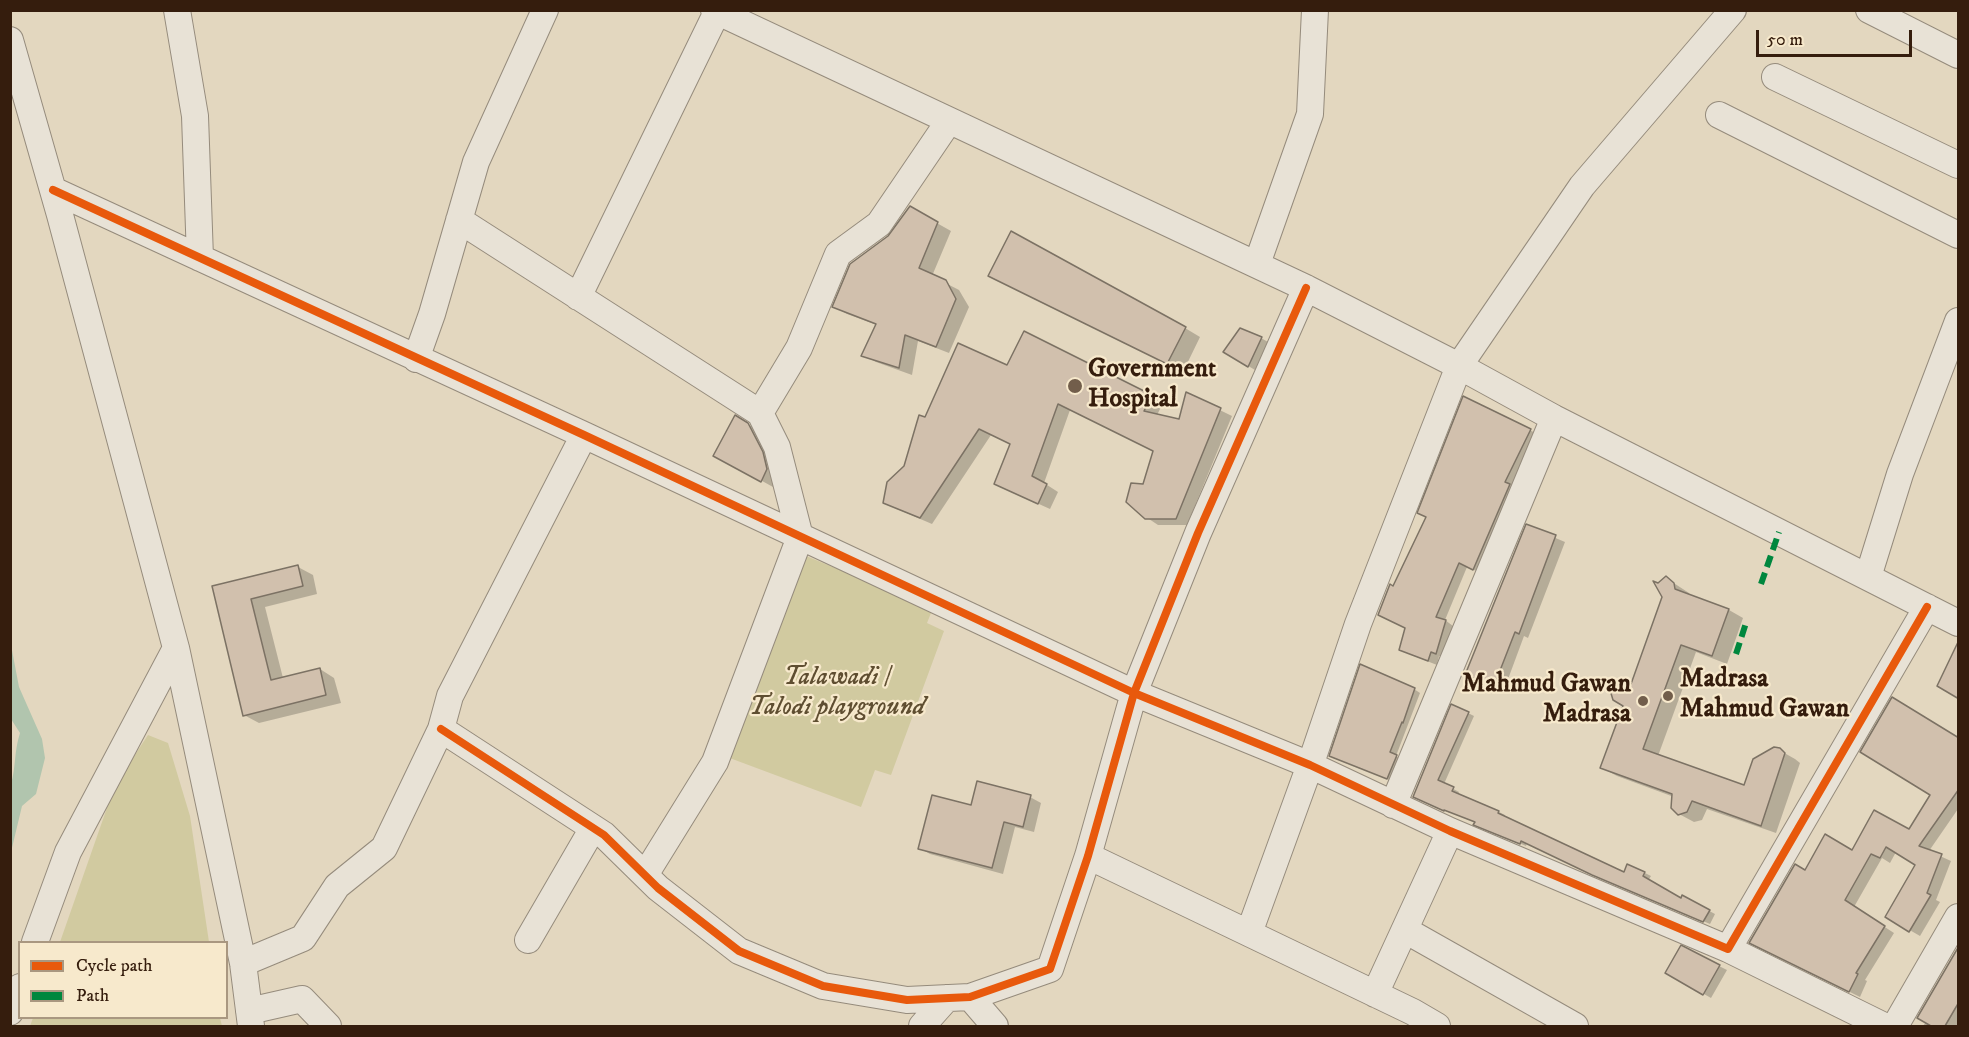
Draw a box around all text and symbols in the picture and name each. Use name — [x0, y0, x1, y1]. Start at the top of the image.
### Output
scale bar — [1759, 18, 1915, 56]
text: 50 m — [1767, 29, 1803, 51]
place label: Government Hospital — [1088, 355, 1216, 416]
marker: Government Hospital — [1066, 377, 1084, 395]
park label: Talawadi / Talodi playground — [749, 663, 925, 724]
place label: Madrasa Mahmud Gawan — [1680, 665, 1849, 726]
place label: Mahmud Gawan Madrasa — [1462, 670, 1631, 732]
marker: Madrasa Mahmud Gawan — [1661, 689, 1675, 703]
marker: Mahmud Gawan Madrasa — [1636, 694, 1650, 708]
legend — [18, 941, 228, 1019]
text: Cycle path — [76, 955, 153, 977]
text: Path — [76, 985, 109, 1007]

